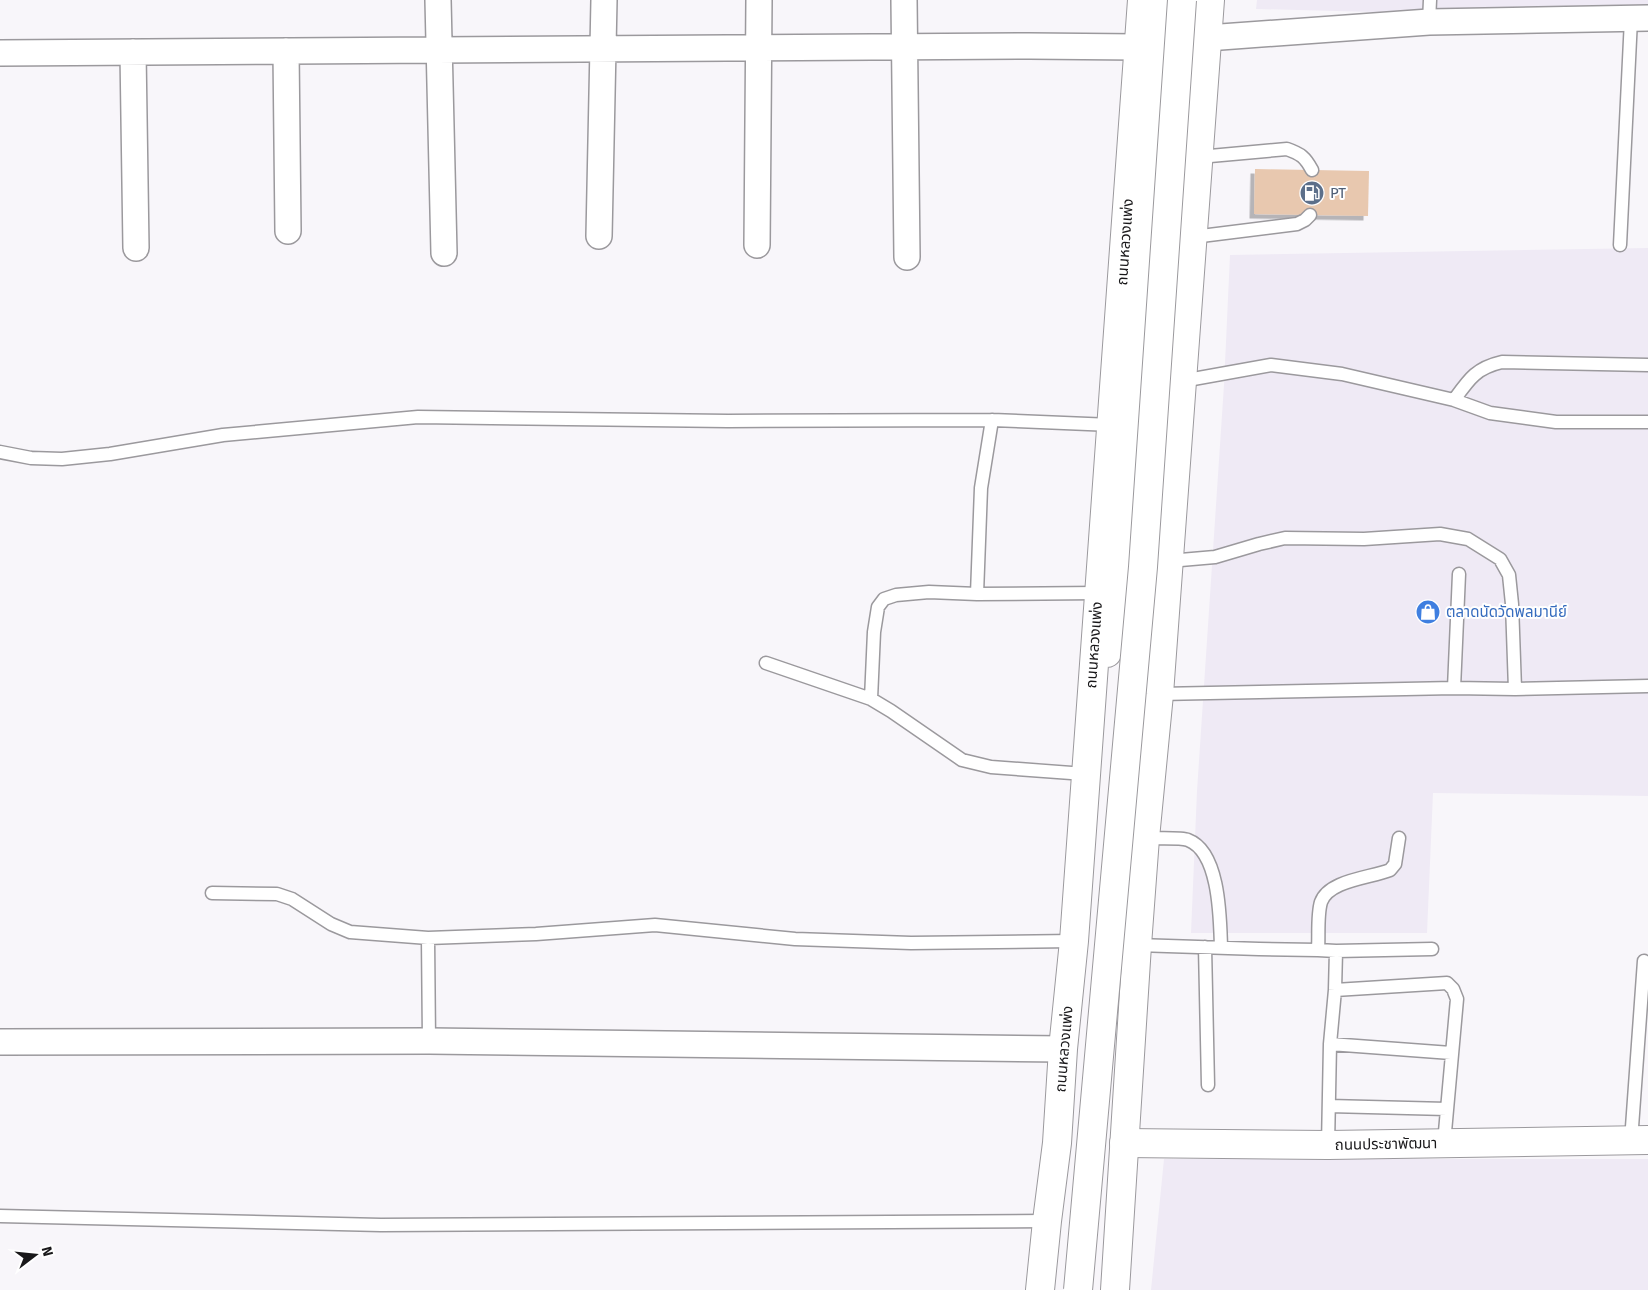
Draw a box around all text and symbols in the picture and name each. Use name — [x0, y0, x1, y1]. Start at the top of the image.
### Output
fuel station icon: PT — [1299, 180, 1325, 206]
place label: PT — [1330, 184, 1346, 202]
street label: ถนนหลวงแพ่ง — [1113, 198, 1137, 286]
shop icon: ตลาดนัดวัดพลมานีย์ — [1415, 599, 1441, 625]
street label: ถนนหลวงแพ่ง — [1082, 601, 1106, 689]
place label: ตลาดนัดวัดพลมานีย์ — [1446, 603, 1567, 621]
street label: ถนนหลวงแพ่ง — [1051, 1005, 1077, 1093]
street label: ถนนประชาพัฒนา — [1335, 1134, 1437, 1154]
north arrow — [10, 1230, 60, 1280]
text: N — [38, 1245, 56, 1258]

